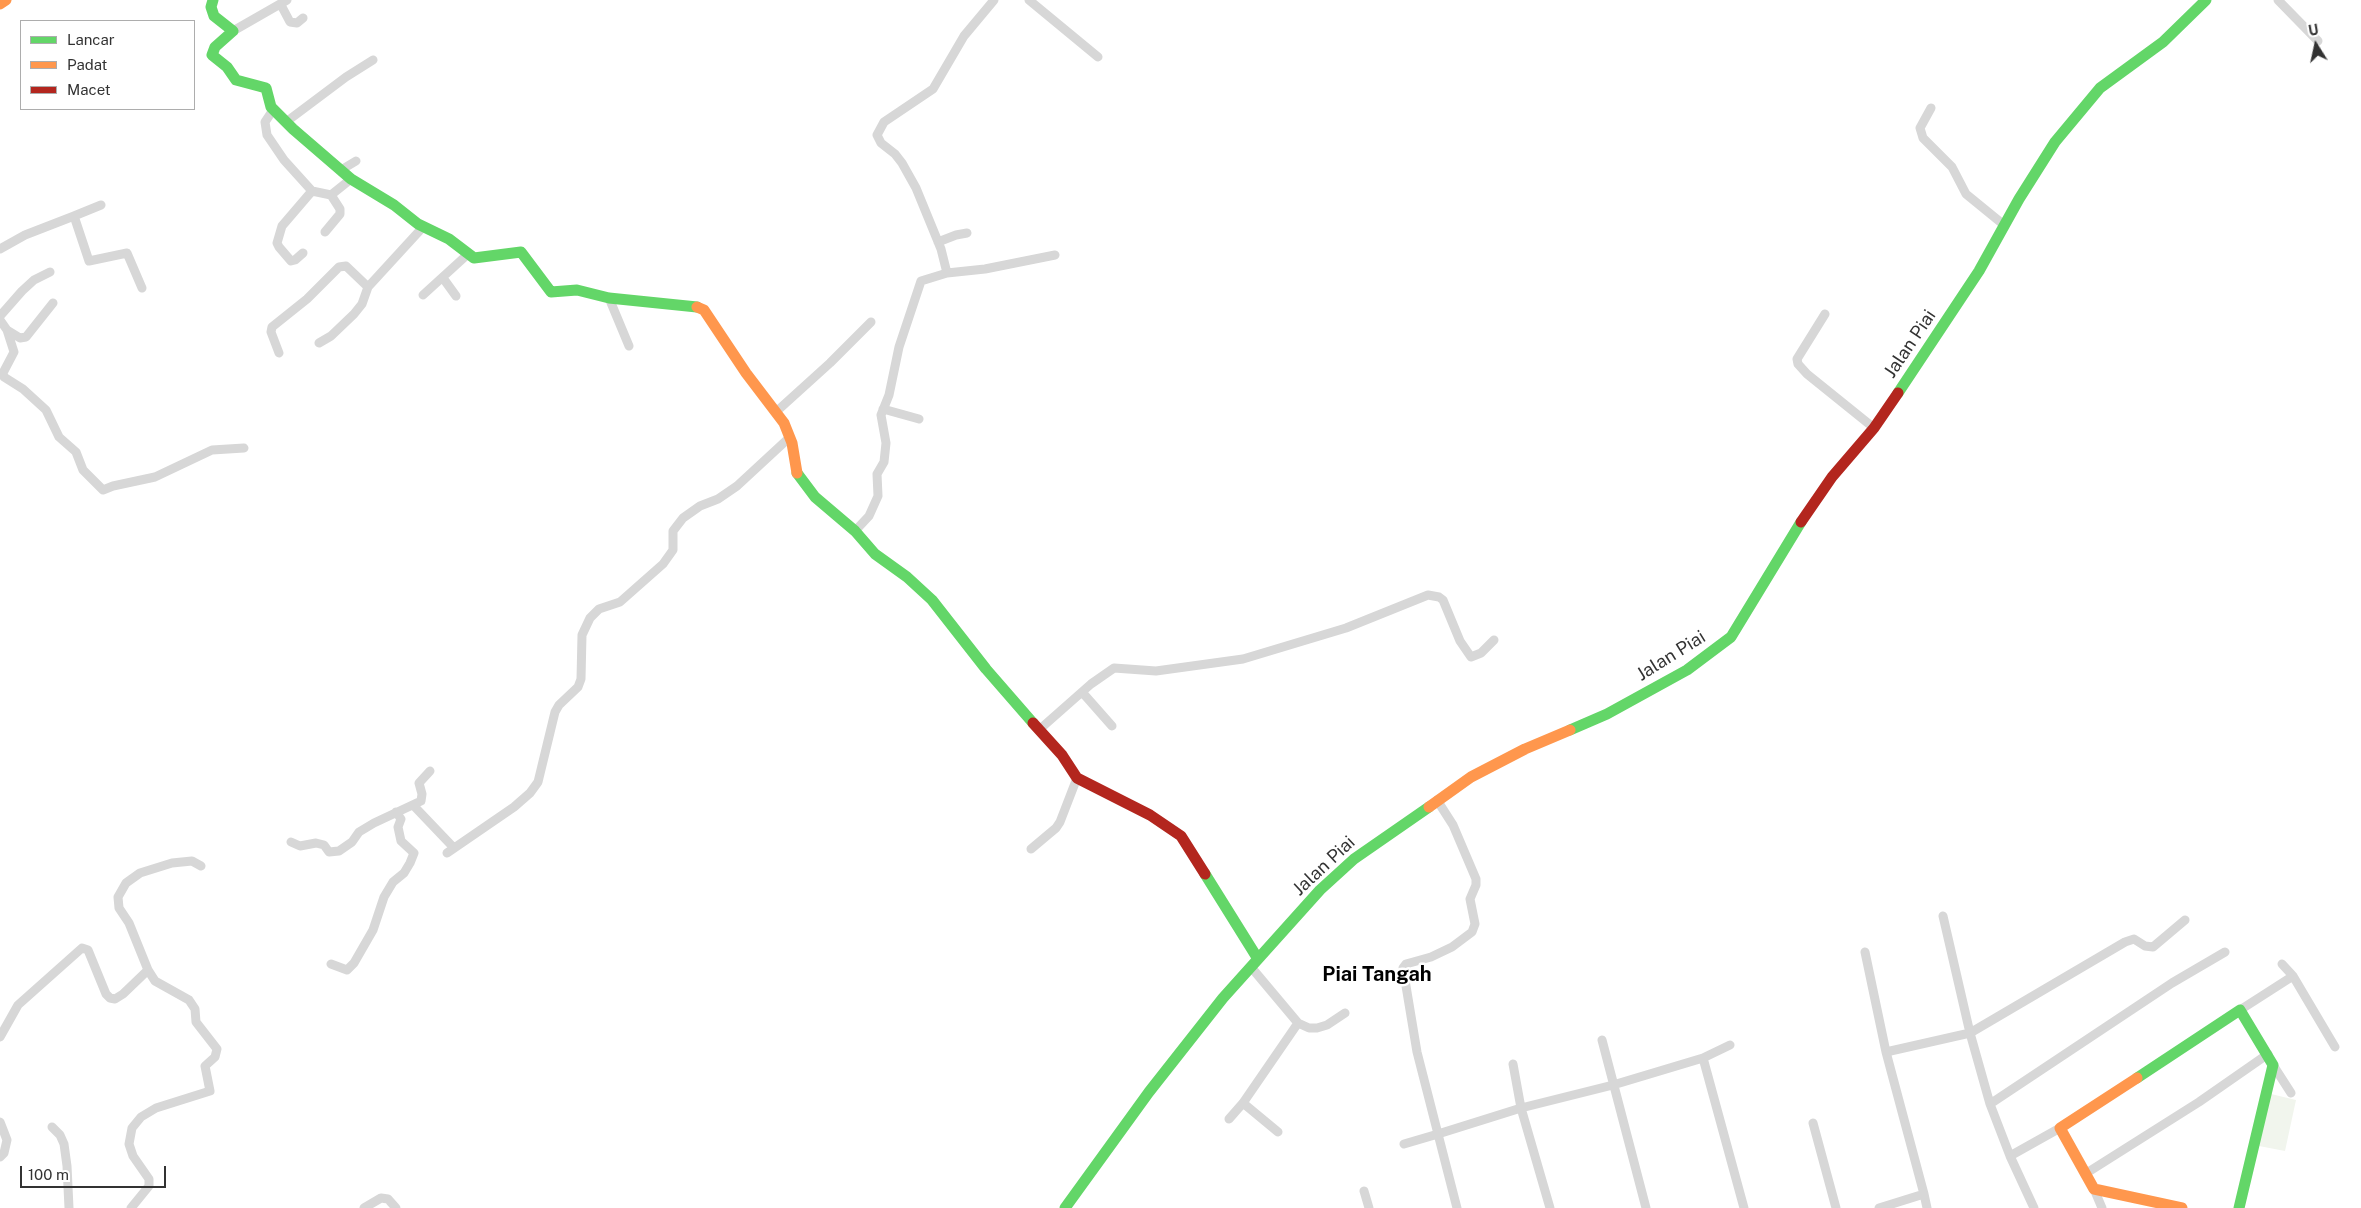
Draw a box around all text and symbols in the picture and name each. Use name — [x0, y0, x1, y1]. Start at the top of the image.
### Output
legend — [20, 20, 195, 110]
north arrow — [2291, 20, 2341, 70]
text: U — [2307, 21, 2320, 39]
text: Lancar — [67, 31, 115, 48]
text: Padat — [67, 56, 107, 73]
text: Macet — [67, 81, 111, 98]
street label: Jalan Piai — [1879, 306, 1941, 382]
street label: Jalan Piai — [1632, 626, 1710, 686]
street label: Jalan Piai — [1288, 832, 1360, 900]
district label: Piai Tangah — [1322, 963, 1432, 987]
scale bar — [22, 1156, 169, 1188]
text: 100 m — [28, 1166, 69, 1183]

